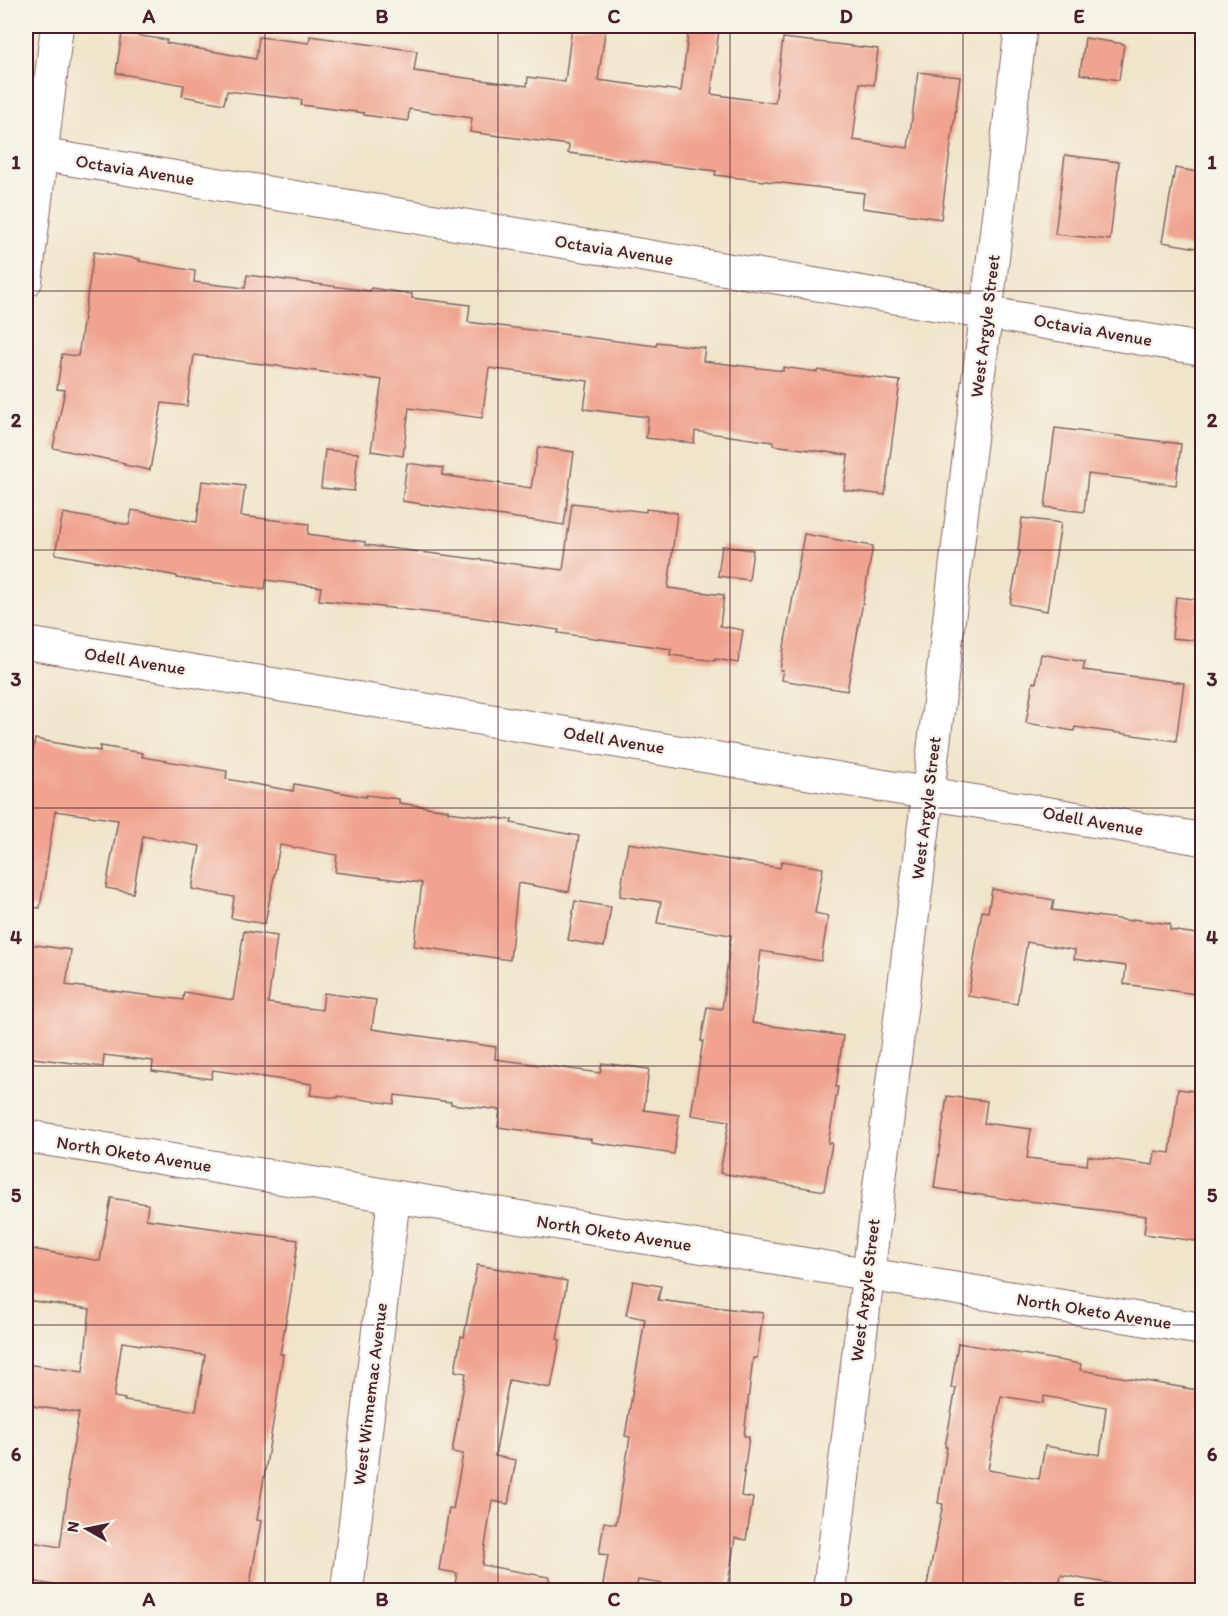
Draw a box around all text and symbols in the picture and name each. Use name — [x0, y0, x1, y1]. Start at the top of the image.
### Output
text: A — [142, 4, 156, 28]
text: B — [376, 4, 389, 28]
text: C — [608, 4, 621, 28]
text: D — [839, 4, 853, 28]
text: E — [1073, 4, 1085, 28]
text: 1 — [11, 150, 21, 174]
street label: Octavia Avenue — [74, 150, 196, 190]
text: 1 — [1207, 150, 1217, 174]
street label: Octavia Avenue — [553, 230, 675, 270]
street label: West Argyle Street — [965, 253, 1005, 399]
street label: Octavia Avenue — [1032, 309, 1154, 351]
text: 2 — [11, 408, 22, 432]
text: 2 — [1207, 408, 1218, 432]
street label: Odell Avenue — [83, 642, 187, 680]
text: 3 — [11, 667, 22, 691]
text: 3 — [1207, 667, 1218, 691]
street label: Odell Avenue — [562, 721, 666, 759]
street label: West Argyle Street — [906, 735, 946, 881]
street label: Odell Avenue — [1041, 801, 1145, 841]
text: 4 — [10, 925, 22, 949]
text: 4 — [1206, 925, 1218, 949]
street label: North Oketo Avenue — [55, 1131, 213, 1177]
text: 5 — [11, 1183, 22, 1207]
text: 5 — [1207, 1183, 1218, 1207]
street label: North Oketo Avenue — [535, 1210, 693, 1256]
street label: West Argyle Street — [845, 1217, 885, 1363]
street label: North Oketo Avenue — [1015, 1288, 1173, 1334]
street label: West Winnemac Avenue — [348, 1301, 392, 1487]
text: 6 — [11, 1442, 22, 1466]
text: 6 — [1207, 1442, 1218, 1466]
north arrow — [57, 1499, 117, 1559]
text: N — [62, 1520, 83, 1534]
text: A — [142, 1587, 156, 1611]
text: B — [376, 1587, 389, 1611]
text: C — [608, 1587, 621, 1611]
text: D — [839, 1587, 853, 1611]
text: E — [1073, 1587, 1085, 1611]

